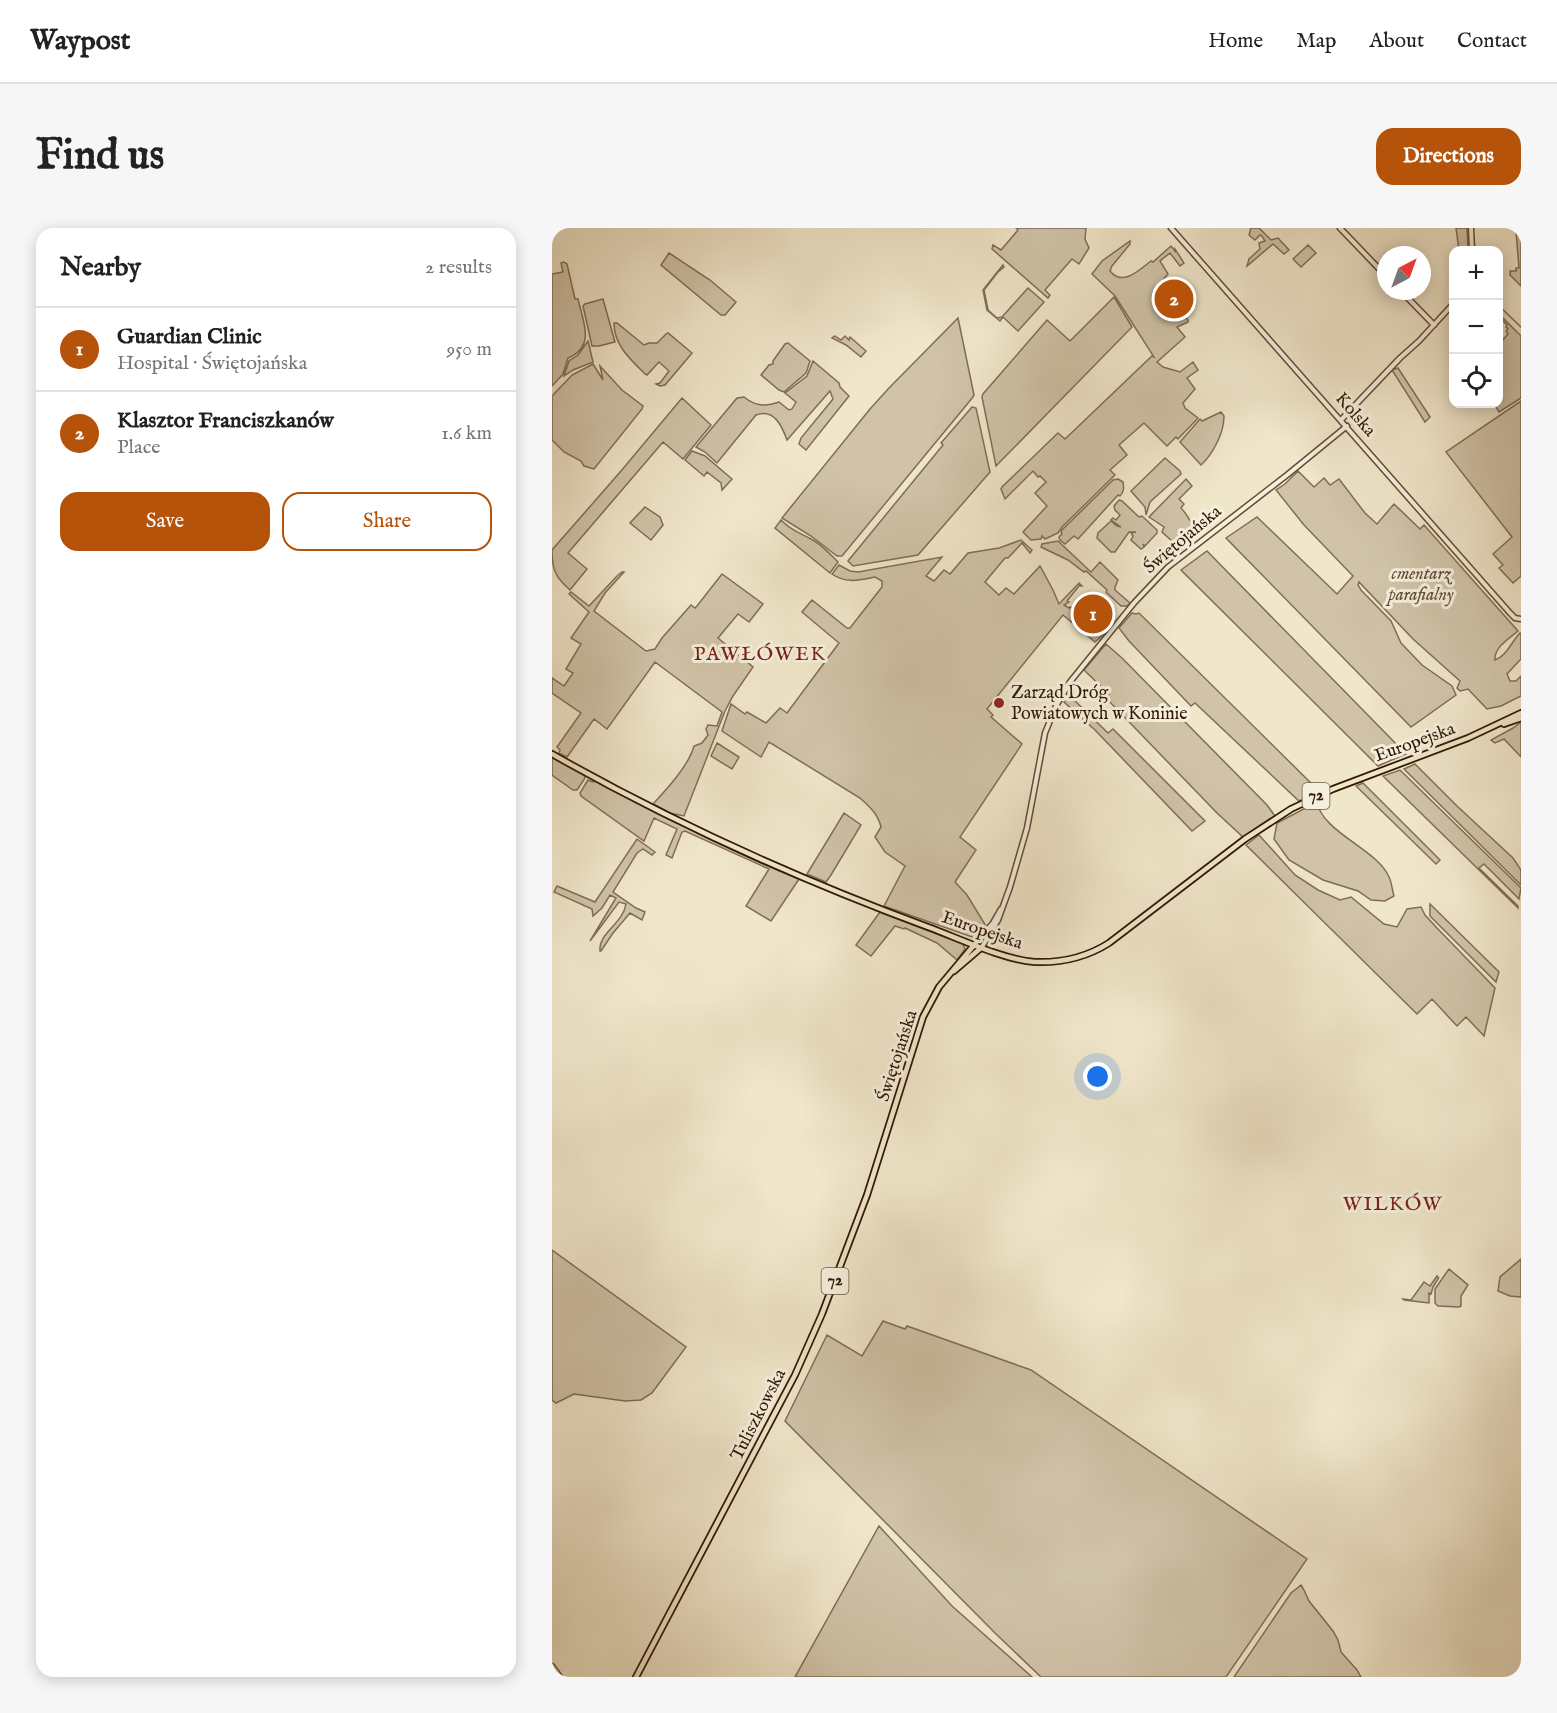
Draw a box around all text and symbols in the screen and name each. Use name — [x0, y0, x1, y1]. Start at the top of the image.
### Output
text: Waypost — [30, 24, 130, 59]
text: Home — [1208, 28, 1263, 55]
text: Map — [1296, 28, 1336, 55]
text: About — [1369, 28, 1424, 55]
text: Contact — [1457, 28, 1527, 55]
button: Directions — [1376, 128, 1521, 185]
text: Find us — [36, 130, 164, 183]
north arrow — [1377, 246, 1431, 300]
map controls — [1449, 246, 1503, 408]
button: + — [1449, 246, 1503, 300]
text: Nearby — [60, 251, 141, 284]
text: 2 results — [425, 255, 492, 280]
pin: 2 — [1154, 276, 1194, 322]
button: − — [1449, 300, 1503, 354]
text: Guardian Clinic — [117, 323, 262, 351]
text: 1 — [76, 337, 83, 362]
text: 950 m — [446, 337, 492, 362]
text: Hospital · Świętojańska — [117, 351, 307, 376]
button: locate — [1449, 354, 1503, 408]
street label: Kolska — [1330, 388, 1381, 442]
text: Klasztor Franciszkanów — [117, 407, 334, 435]
text: 2 — [75, 421, 84, 446]
text: 1.6 km — [441, 421, 492, 446]
text: Place — [117, 435, 160, 460]
button: Save — [60, 492, 270, 551]
button: Share — [282, 492, 492, 551]
street label: Świętojańska — [1138, 499, 1227, 579]
park label: cmentarz parafialny — [1385, 563, 1454, 607]
pin: 1 — [1074, 592, 1112, 636]
district label: PAWŁÓWEK — [694, 642, 826, 667]
place label: Zarząd Dróg Powiatowych w Koninie — [1011, 682, 1188, 726]
marker: Zarząd Dróg Powiatowych w Koninie — [992, 696, 1006, 710]
street label: Europejska — [1372, 718, 1459, 768]
road number: 72 — [1302, 783, 1329, 809]
street label: Europejska — [938, 906, 1026, 956]
street label: Świętojańska — [870, 1006, 924, 1105]
your location — [1083, 1062, 1112, 1091]
district label: WILKÓW — [1343, 1192, 1443, 1217]
road number: 72 — [822, 1268, 848, 1294]
street label: Tuliszkowska — [726, 1365, 792, 1465]

